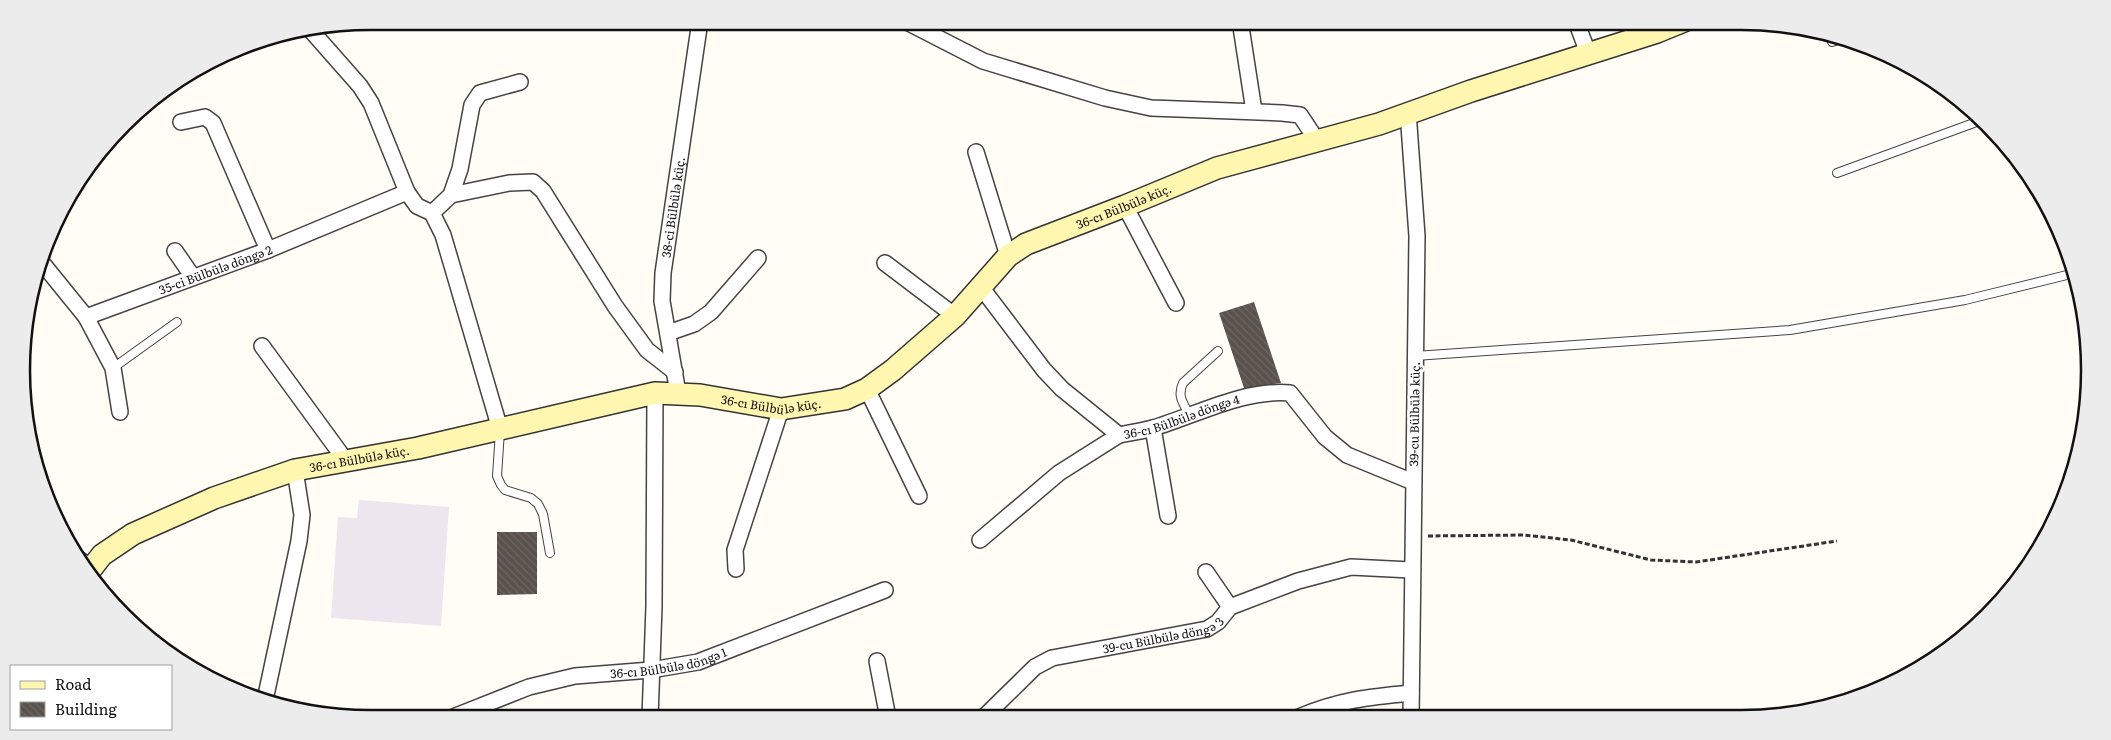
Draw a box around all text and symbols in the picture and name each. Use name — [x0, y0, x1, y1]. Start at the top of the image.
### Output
street label: 38-ci Bülbülə küç. — [656, 156, 689, 259]
street label: 36-cı Bülbülə küç. — [1073, 179, 1174, 233]
street label: 35-ci Bülbülə döngə 2 — [156, 240, 275, 299]
street label: 39-cu Bülbülə küç. — [1404, 361, 1424, 467]
street label: 36-cı Bülbülə küç. — [720, 390, 823, 418]
street label: 36-cı Bülbülə döngə 4 — [1122, 390, 1242, 443]
street label: 36-cı Bülbülə küç. — [308, 441, 411, 476]
street label: 39-cu Bülbülə döngə 3 — [1101, 613, 1228, 657]
street label: 36-cı Bülbülə döngə 1 — [609, 643, 729, 682]
legend — [10, 665, 172, 730]
text: Road — [55, 672, 91, 695]
text: Building — [55, 697, 117, 720]

